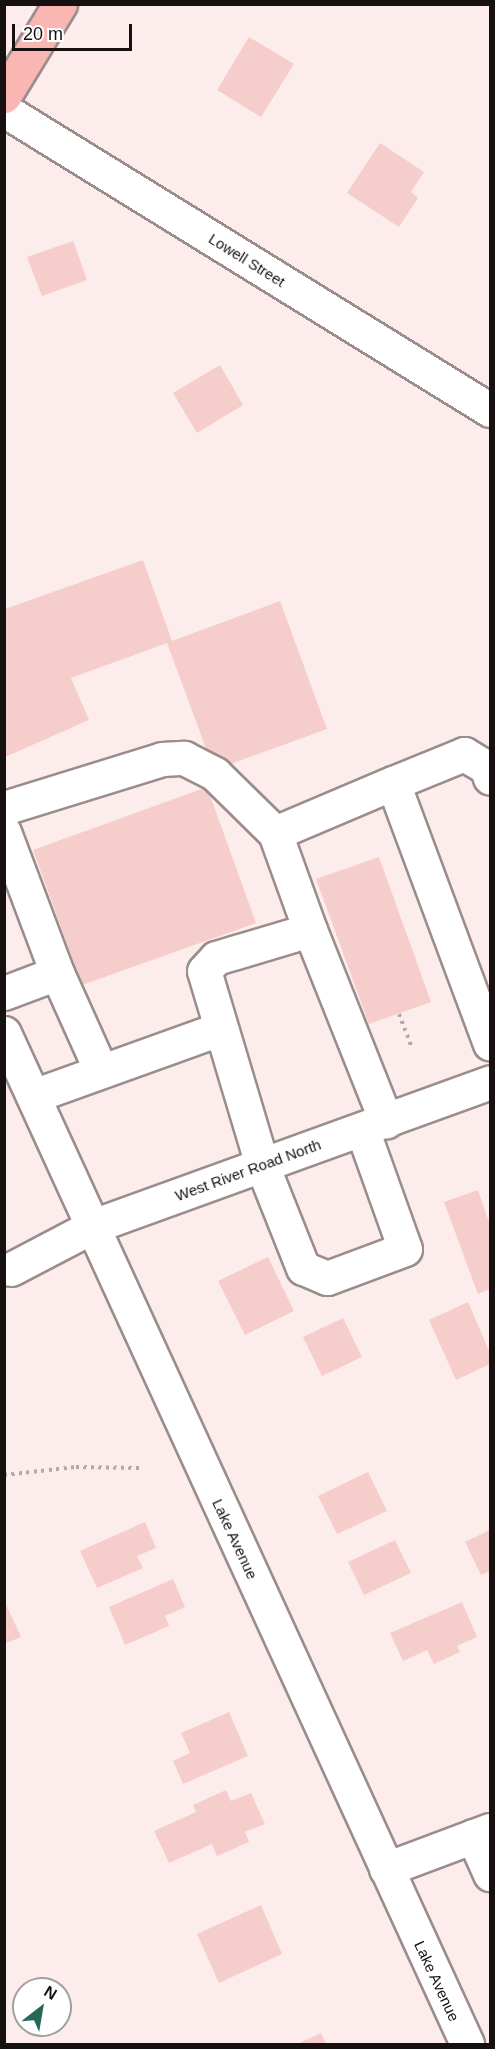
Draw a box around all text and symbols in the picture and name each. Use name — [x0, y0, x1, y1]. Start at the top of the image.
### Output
scale bar — [15, 12, 135, 50]
text: 20 m — [23, 24, 63, 44]
street label: Lowell Street — [205, 229, 289, 291]
street label: West River Road North — [173, 1135, 323, 1205]
street label: Lake Avenue — [208, 1496, 262, 1582]
street label: Lake Avenue — [410, 1938, 464, 2024]
north arrow — [12, 1977, 72, 2037]
text: N — [41, 1983, 60, 2003]

